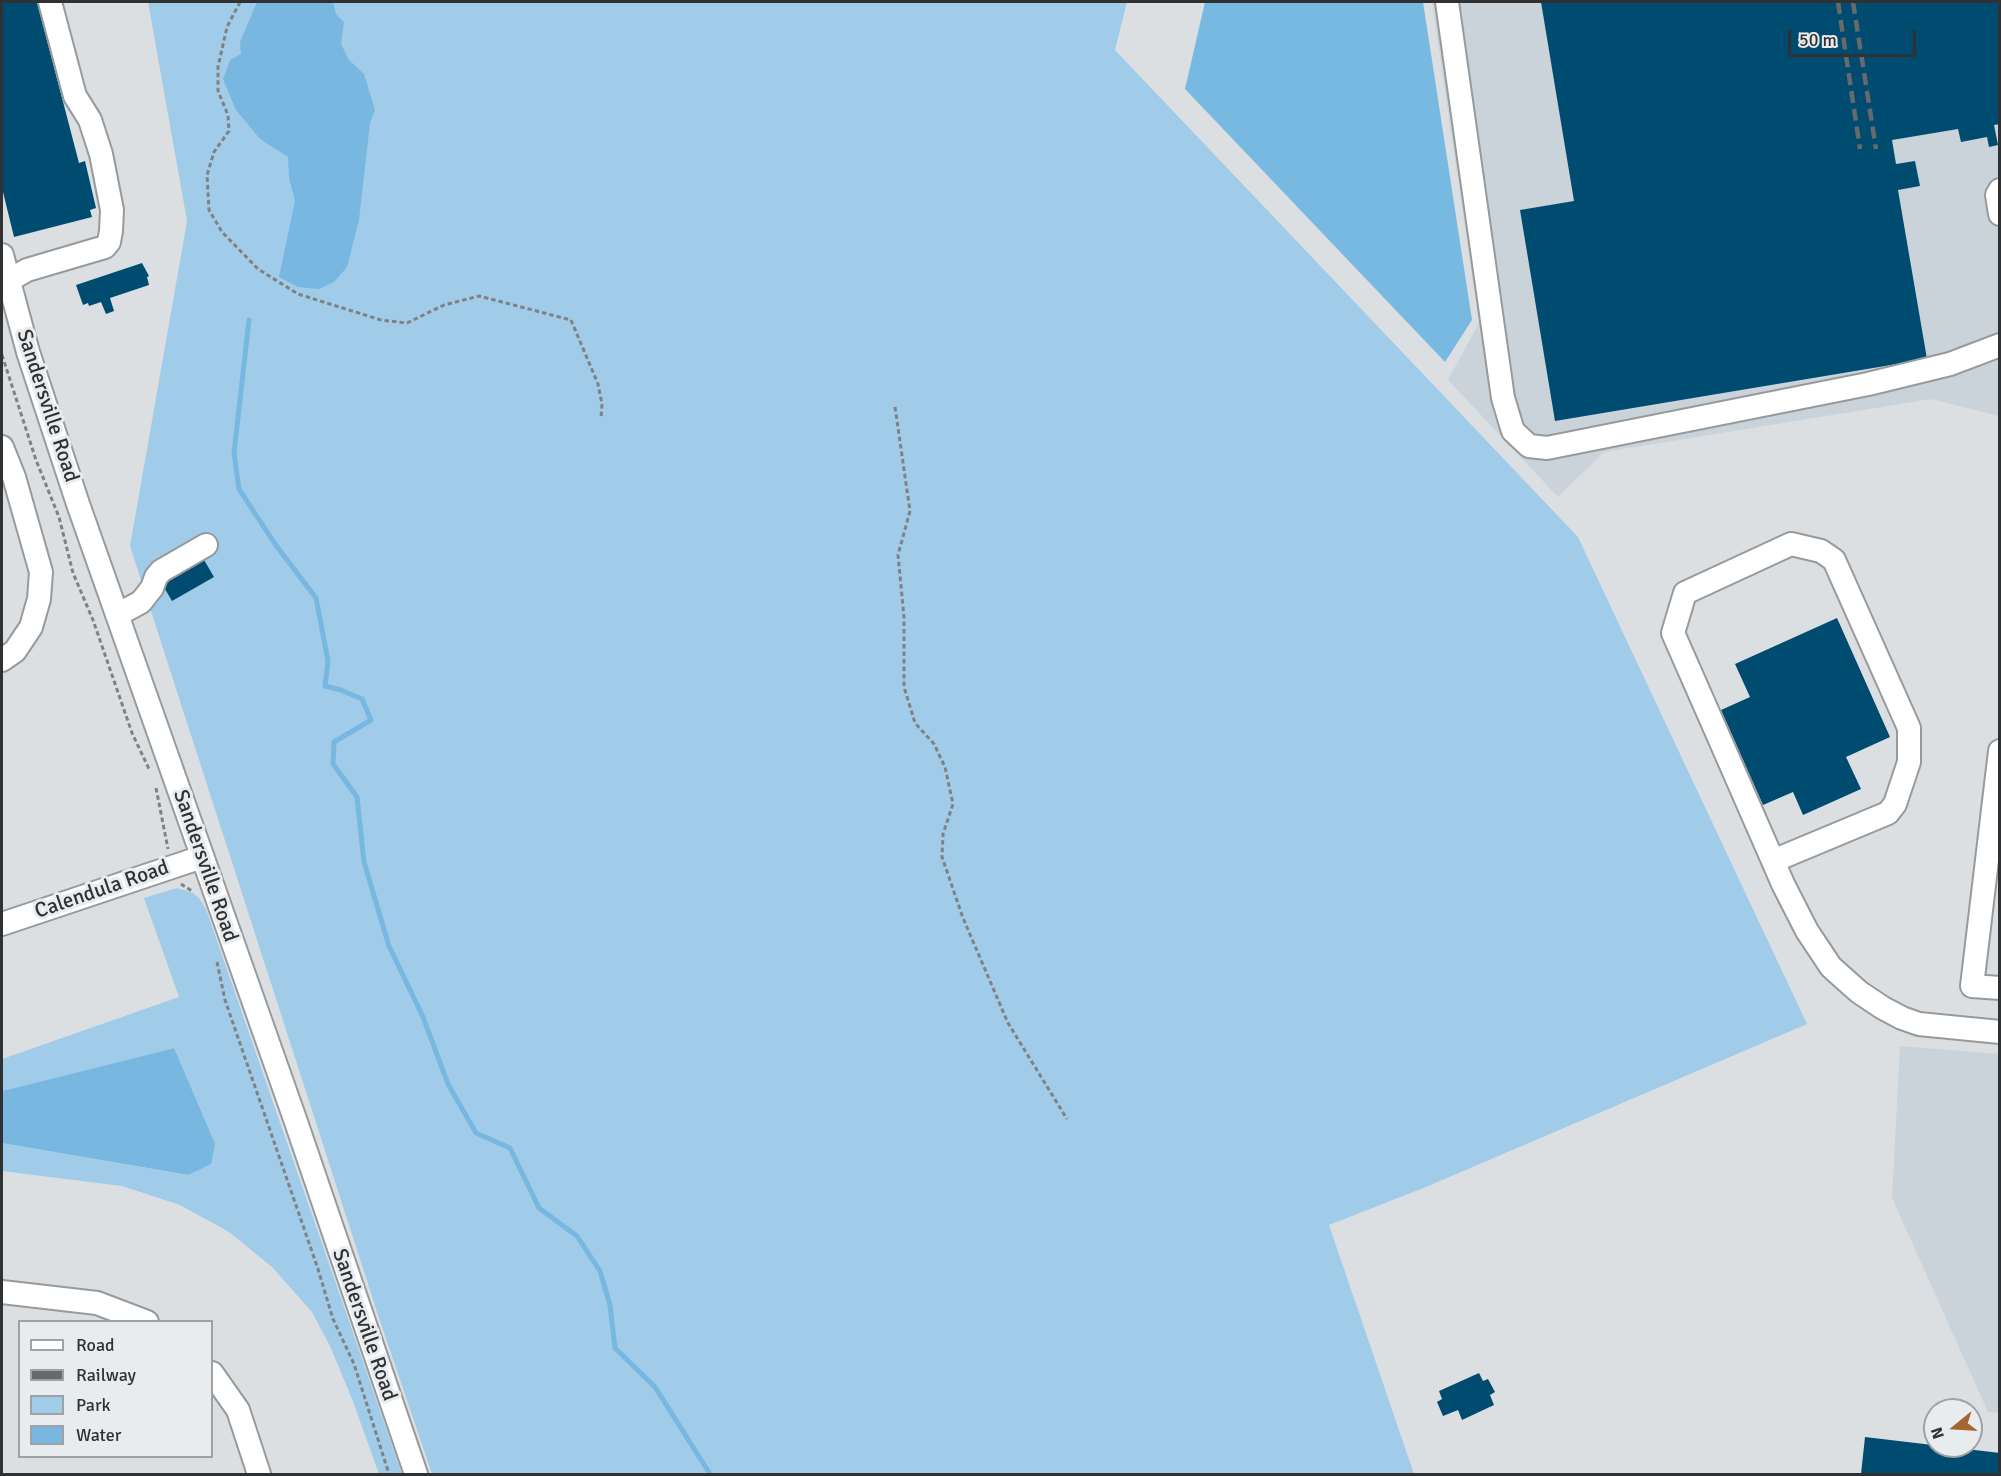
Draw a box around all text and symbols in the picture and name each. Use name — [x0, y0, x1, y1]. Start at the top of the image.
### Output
scale bar — [1791, 18, 1918, 56]
text: 50 m — [1799, 29, 1837, 51]
street label: Sandersville Road — [10, 326, 84, 486]
street label: Sandersville Road — [167, 787, 243, 945]
street label: Calendula Road — [32, 855, 172, 925]
street label: Sandersville Road — [326, 1246, 402, 1404]
legend — [18, 1320, 213, 1458]
text: Road — [76, 1334, 115, 1356]
text: Railway — [76, 1364, 136, 1386]
text: Park — [76, 1394, 111, 1416]
north arrow — [1923, 1398, 1983, 1458]
text: Water — [76, 1424, 121, 1446]
text: N — [1927, 1425, 1949, 1441]

